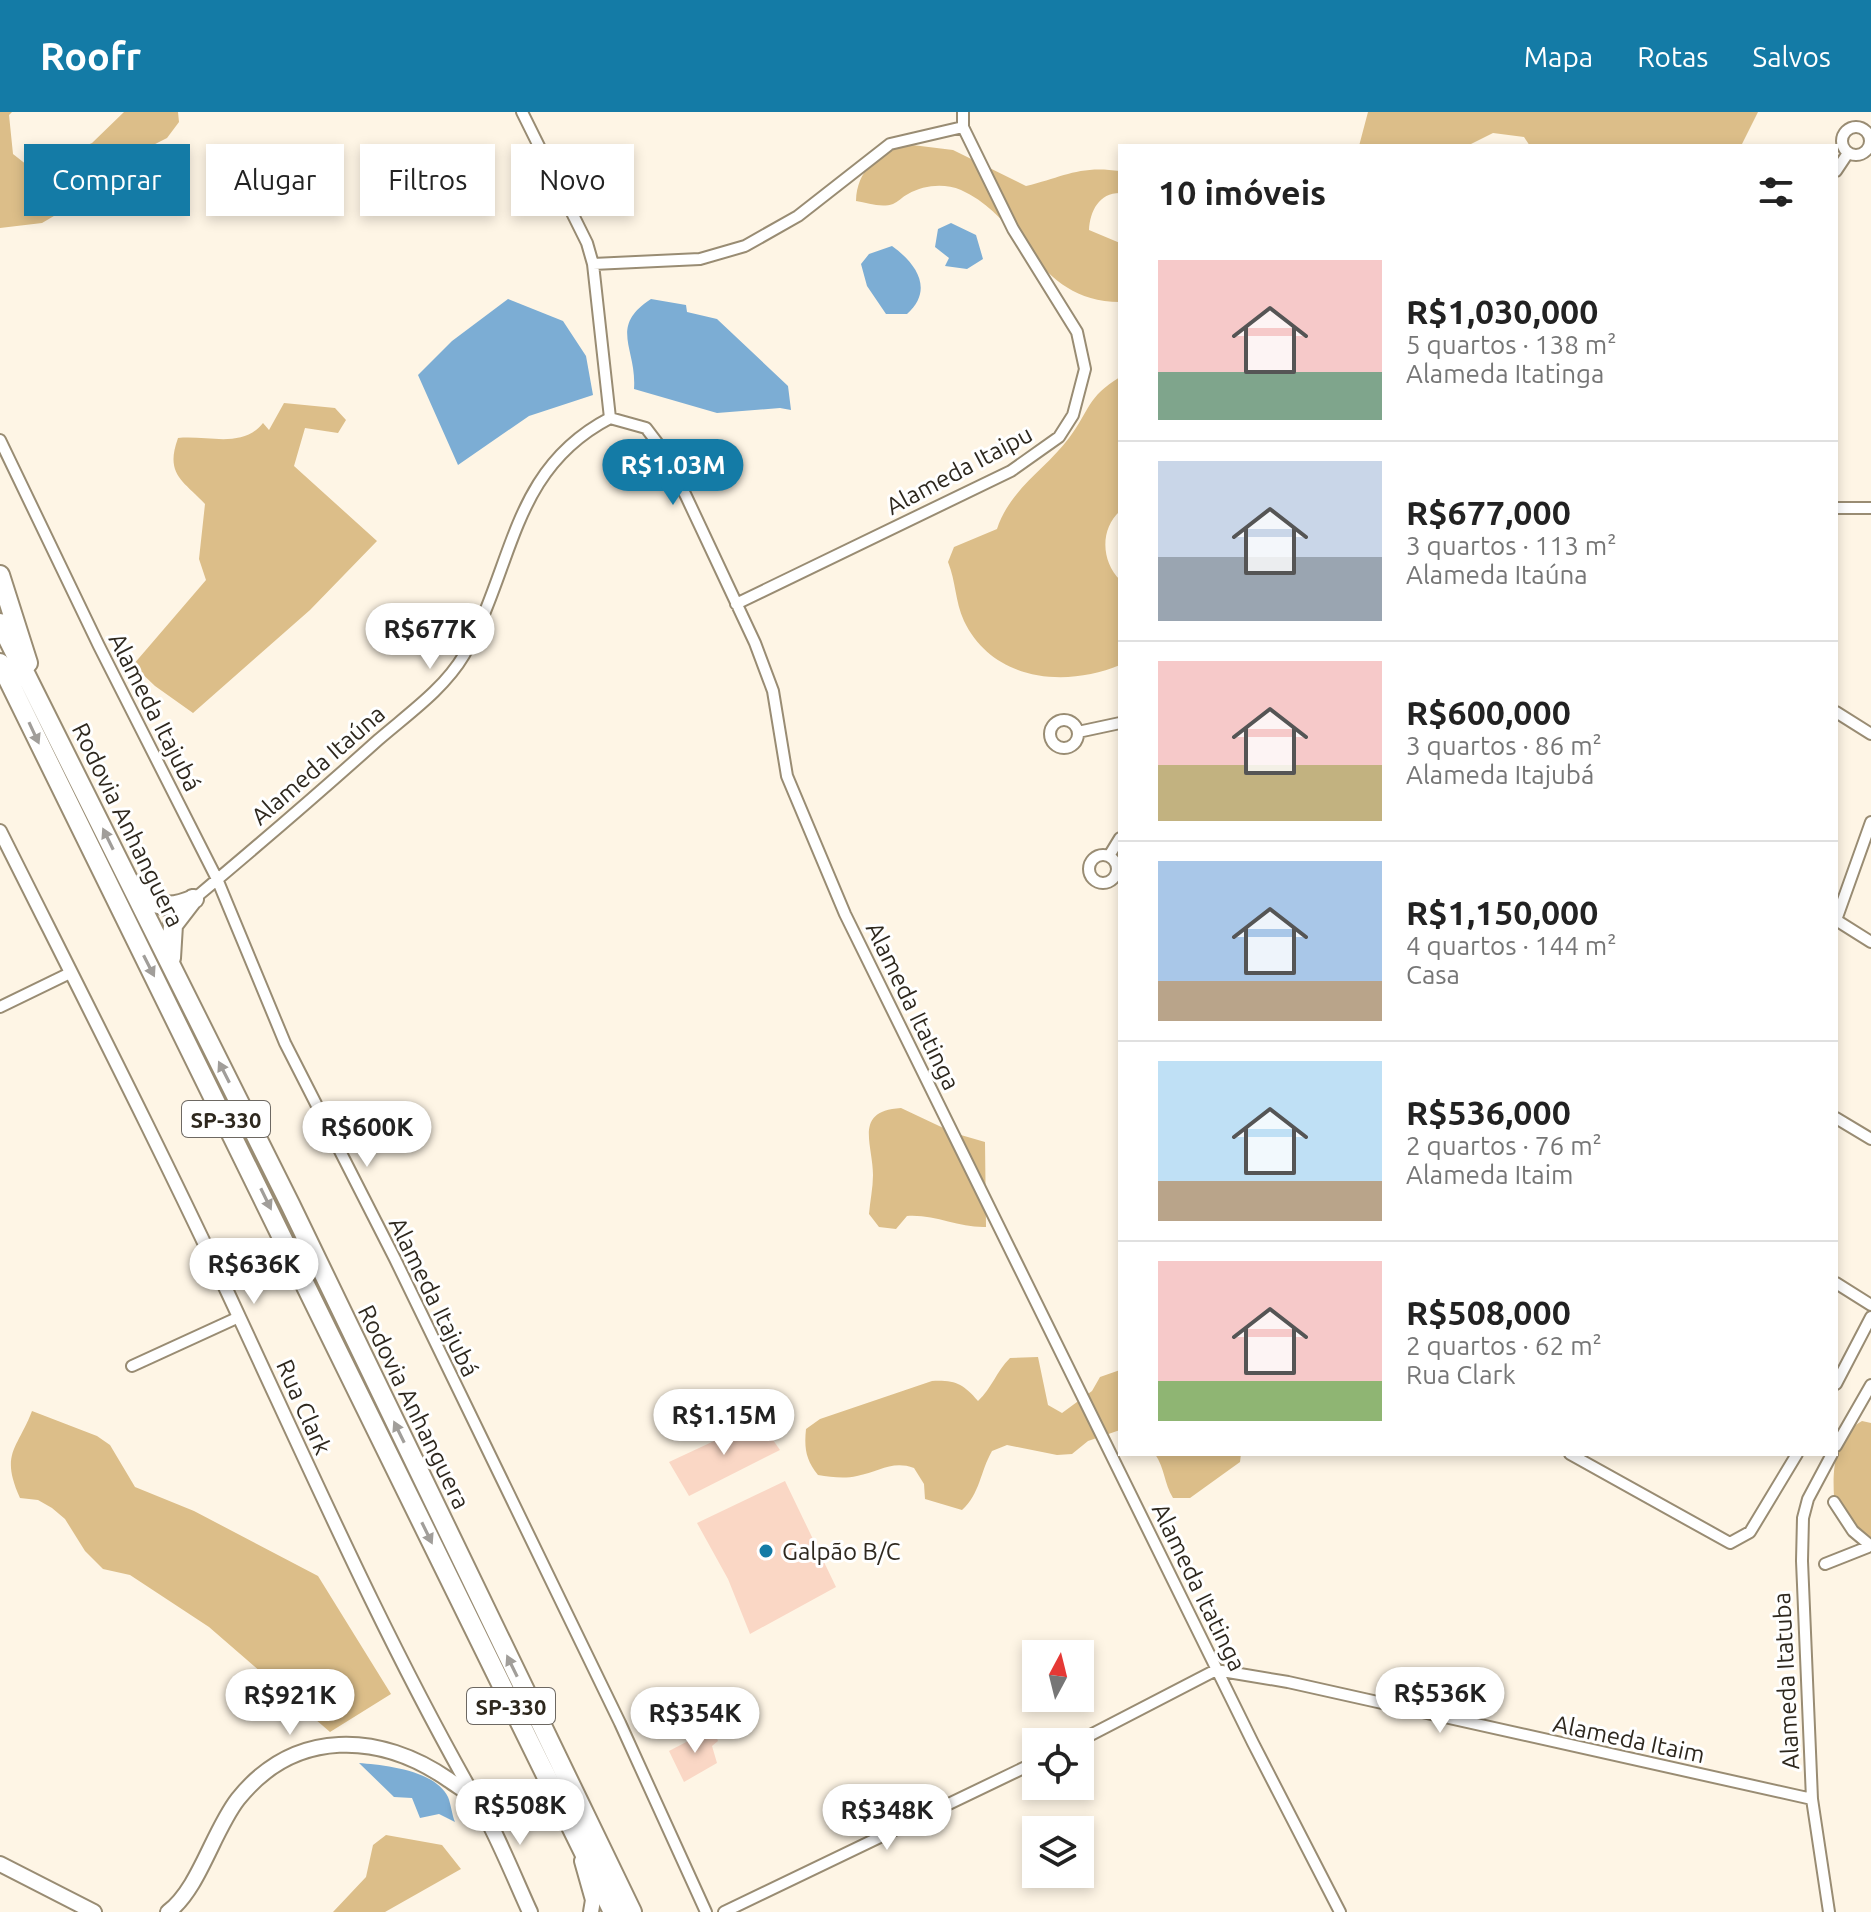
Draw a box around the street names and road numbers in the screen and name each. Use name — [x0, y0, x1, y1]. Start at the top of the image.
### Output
street label: Alameda Itaipu — [881, 420, 1037, 520]
street label: Alameda Itajubá — [103, 628, 207, 796]
street label: Alameda Itaúna — [246, 700, 390, 830]
street label: Rodovia Anhanguera — [67, 719, 189, 931]
street label: Alameda Itatinga — [861, 918, 965, 1094]
road number: SP-330 — [182, 1101, 270, 1137]
street label: Alameda Itajubá — [384, 1213, 484, 1381]
street label: Rodovia Anhanguera — [353, 1301, 475, 1513]
street label: Rua Clark — [271, 1355, 337, 1459]
street label: Alameda Itatinga — [1147, 1499, 1251, 1675]
street label: Alameda Itatuba — [1768, 1592, 1804, 1770]
road number: SP-330 — [467, 1688, 555, 1724]
street label: Alameda Itaim — [1551, 1710, 1707, 1768]

